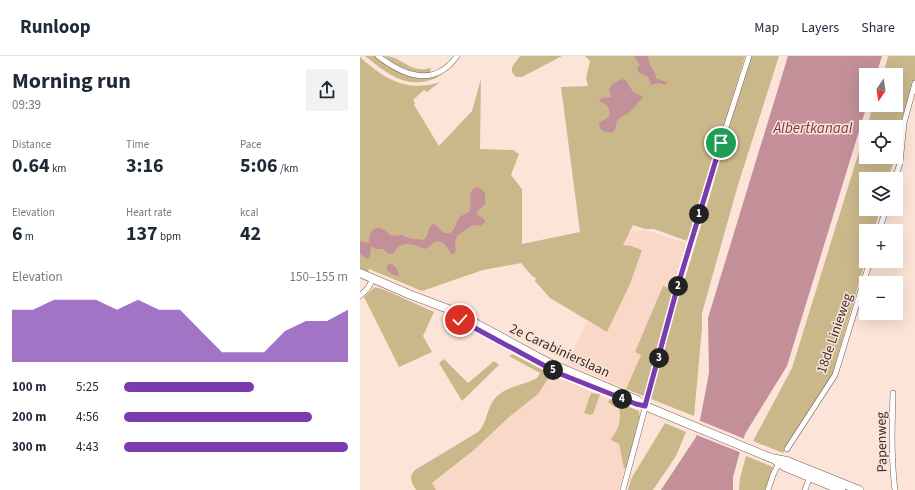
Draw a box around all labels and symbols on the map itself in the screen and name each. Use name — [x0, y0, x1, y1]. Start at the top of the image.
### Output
north arrow — [859, 68, 903, 112]
water label: Albertkanaal — [772, 118, 853, 139]
pin — [704, 126, 738, 160]
pin: 1 — [689, 204, 709, 224]
pin: 2 — [668, 276, 688, 296]
street label: 18de Linieweg — [812, 291, 858, 376]
pin — [443, 303, 477, 337]
street label: 2e Carabinierslaan — [506, 319, 613, 383]
pin: 3 — [649, 348, 669, 368]
pin: 5 — [543, 360, 563, 380]
pin: 4 — [612, 389, 632, 409]
street label: Papenweg — [871, 411, 893, 472]

